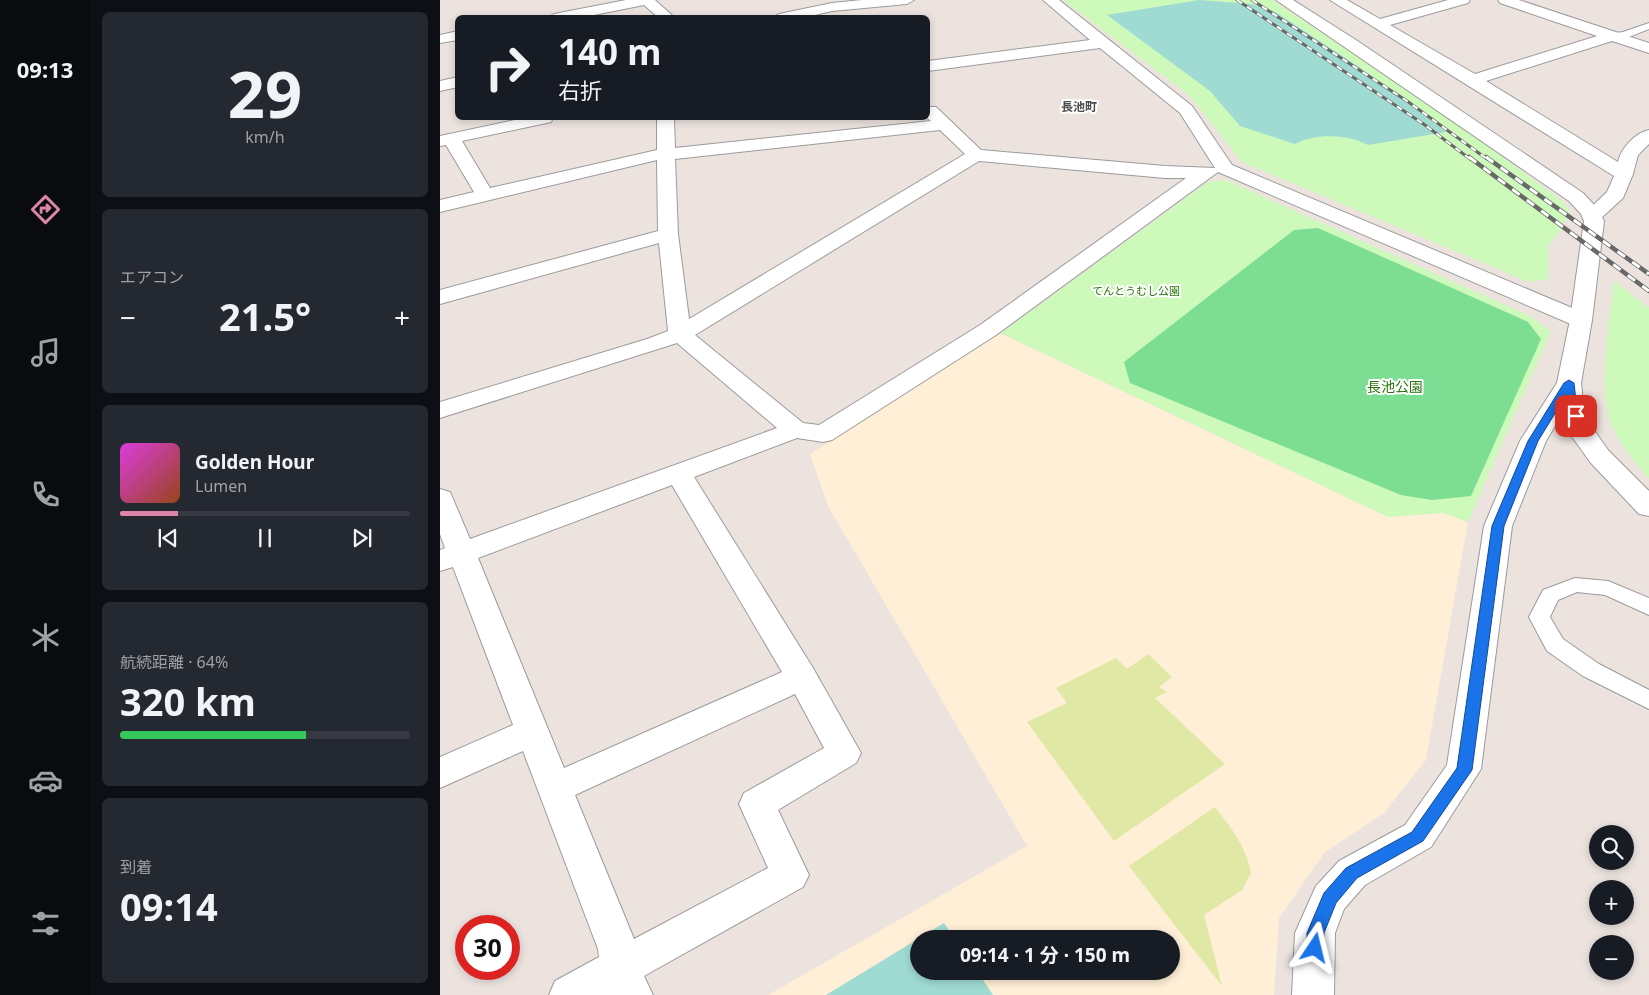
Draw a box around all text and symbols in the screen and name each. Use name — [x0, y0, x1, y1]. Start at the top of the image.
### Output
text: 140 m — [558, 28, 661, 75]
icon: right — [475, 35, 540, 100]
text: 29 — [228, 49, 302, 137]
text: 09:13 — [17, 54, 73, 84]
text: 右折 — [558, 75, 602, 105]
district label: 長池町 — [1061, 98, 1097, 115]
text: km/h — [245, 126, 285, 148]
icon: directions — [28, 192, 63, 227]
text: エアコン — [120, 266, 184, 288]
park label: てんとうむし公園 — [1092, 283, 1180, 298]
text: 21.5° — [219, 290, 311, 342]
text: − — [120, 298, 136, 336]
text: + — [394, 298, 410, 336]
icon: music — [28, 335, 63, 370]
park label: 長池公園 — [1367, 377, 1423, 396]
pin — [1555, 395, 1597, 437]
icon: arrive — [1562, 402, 1590, 430]
text: Golden Hour — [195, 449, 314, 475]
text: Lumen — [195, 475, 247, 497]
icon: phone — [28, 477, 63, 512]
icon: previous — [154, 524, 182, 552]
icon: pause — [251, 524, 279, 552]
icon: next — [348, 524, 376, 552]
icon: climate — [28, 620, 63, 655]
text: 航続距離 · 64% — [120, 651, 228, 673]
text: 320 km — [120, 675, 256, 727]
icon: car — [28, 763, 63, 798]
map controls — [1589, 825, 1634, 980]
button: search — [1589, 825, 1634, 870]
text: 到着 — [120, 856, 152, 878]
text: 09:14 — [120, 880, 218, 932]
button: + — [1589, 880, 1634, 925]
icon: filters — [28, 906, 63, 941]
speed limit sign: 30 — [455, 915, 520, 980]
position arrow — [1288, 921, 1340, 973]
button: − — [1589, 935, 1634, 980]
text: 09:14 · 1 分 · 150 m — [960, 942, 1130, 968]

